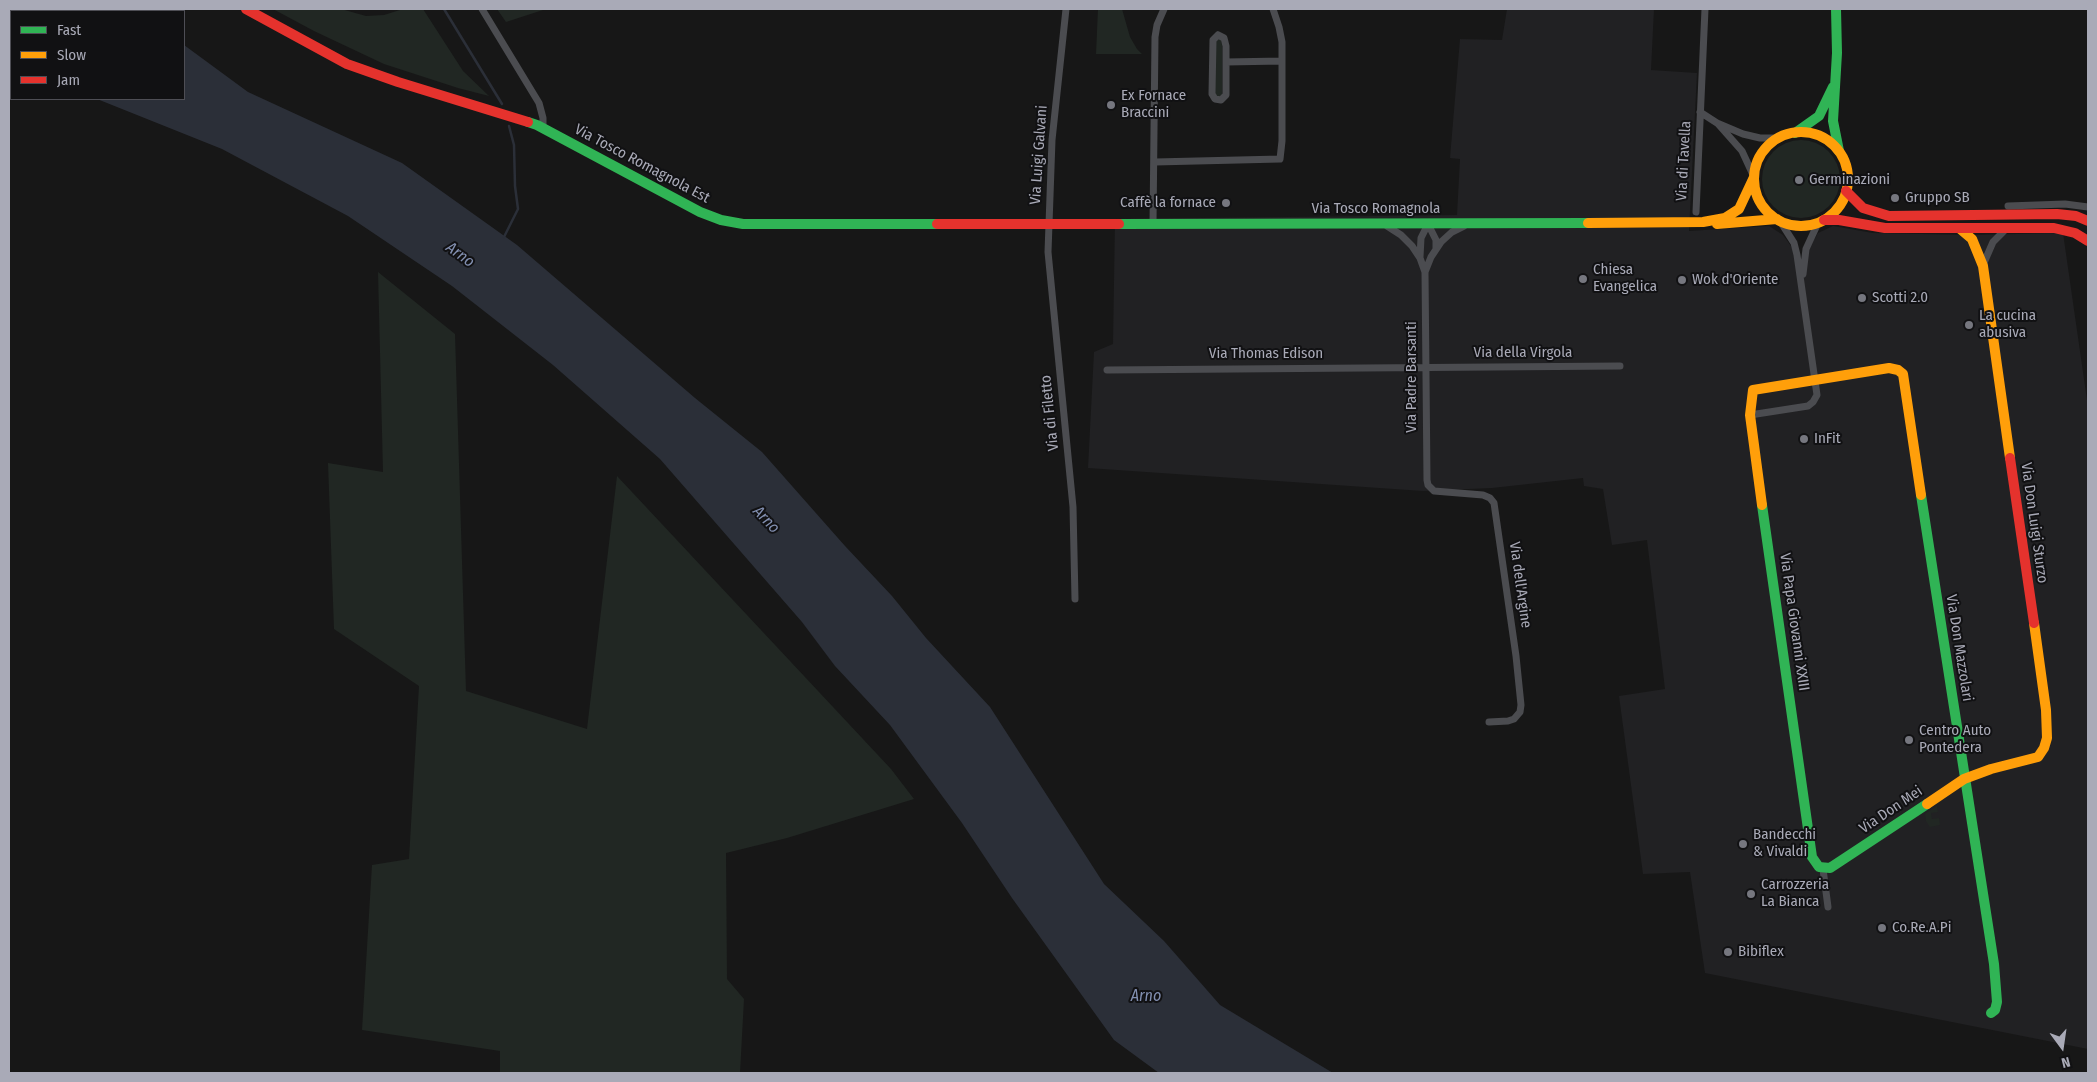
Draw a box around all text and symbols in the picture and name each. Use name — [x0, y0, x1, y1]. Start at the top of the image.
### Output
legend — [10, 10, 185, 100]
text: Fast — [57, 21, 81, 39]
text: Slow — [57, 46, 86, 64]
text: Jam — [57, 71, 80, 89]
place label: Ex Fornace Braccini — [1121, 87, 1186, 122]
marker: Ex Fornace Braccini — [1105, 99, 1117, 111]
street label: Via Luigi Galvani — [1027, 105, 1051, 205]
street label: Via di Tavella — [1673, 120, 1695, 202]
street label: Via Tosco Romagnola Est — [571, 121, 713, 207]
place label: Germinazioni — [1809, 171, 1890, 189]
marker: Germinazioni — [1793, 174, 1805, 186]
place label: Gruppo SB — [1905, 189, 1970, 207]
marker: Gruppo SB — [1889, 192, 1901, 204]
place label: Caffè la fornace — [1120, 194, 1216, 212]
marker: Caffè la fornace — [1220, 197, 1232, 209]
street label: Via Tosco Romagnola — [1312, 200, 1440, 218]
water label: Arno — [442, 238, 478, 272]
place label: Chiesa Evangelica — [1593, 261, 1657, 296]
place label: Wok d'Oriente — [1692, 271, 1778, 289]
marker: Chiesa Evangelica — [1577, 273, 1589, 285]
marker: Wok d'Oriente — [1676, 274, 1688, 286]
place label: Scotti 2.0 — [1872, 289, 1928, 307]
marker: Scotti 2.0 — [1856, 292, 1868, 304]
place label: La cucina abusiva — [1979, 307, 2036, 342]
marker: La cucina abusiva — [1963, 319, 1975, 331]
street label: Via Padre Barsanti — [1403, 321, 1421, 433]
street label: Via della Virgola — [1474, 344, 1572, 362]
street label: Via Thomas Edison — [1209, 345, 1323, 363]
street label: Via di Filetto — [1037, 374, 1063, 452]
place label: InFit — [1814, 430, 1841, 448]
marker: InFit — [1798, 433, 1810, 445]
street label: Via Don Luigi Sturzo — [2017, 461, 2051, 585]
water label: Arno — [748, 502, 784, 538]
street label: Via dell'Argine — [1505, 541, 1535, 629]
street label: Via Papa Giovanni XXIII — [1775, 552, 1813, 692]
street label: Via Don Mazzolari — [1942, 593, 1976, 703]
place label: Centro Auto Pontedera — [1919, 722, 1991, 757]
marker: Centro Auto Pontedera — [1903, 734, 1915, 746]
street label: Via Don Mei — [1856, 782, 1926, 838]
place label: Bandecchi & Vivaldi — [1753, 826, 1816, 861]
marker: Bandecchi & Vivaldi — [1737, 838, 1749, 850]
place label: Carrozzeria La Bianca — [1761, 876, 1829, 911]
marker: Carrozzeria La Bianca — [1745, 888, 1757, 900]
place label: Co.Re.A.Pi — [1892, 919, 1951, 937]
marker: Co.Re.A.Pi — [1876, 922, 1888, 934]
place label: Bibiflex — [1738, 943, 1784, 961]
marker: Bibiflex — [1722, 946, 1734, 958]
water label: Arno — [1131, 987, 1161, 1007]
north arrow — [2037, 1022, 2087, 1072]
text: N — [2060, 1053, 2072, 1071]

